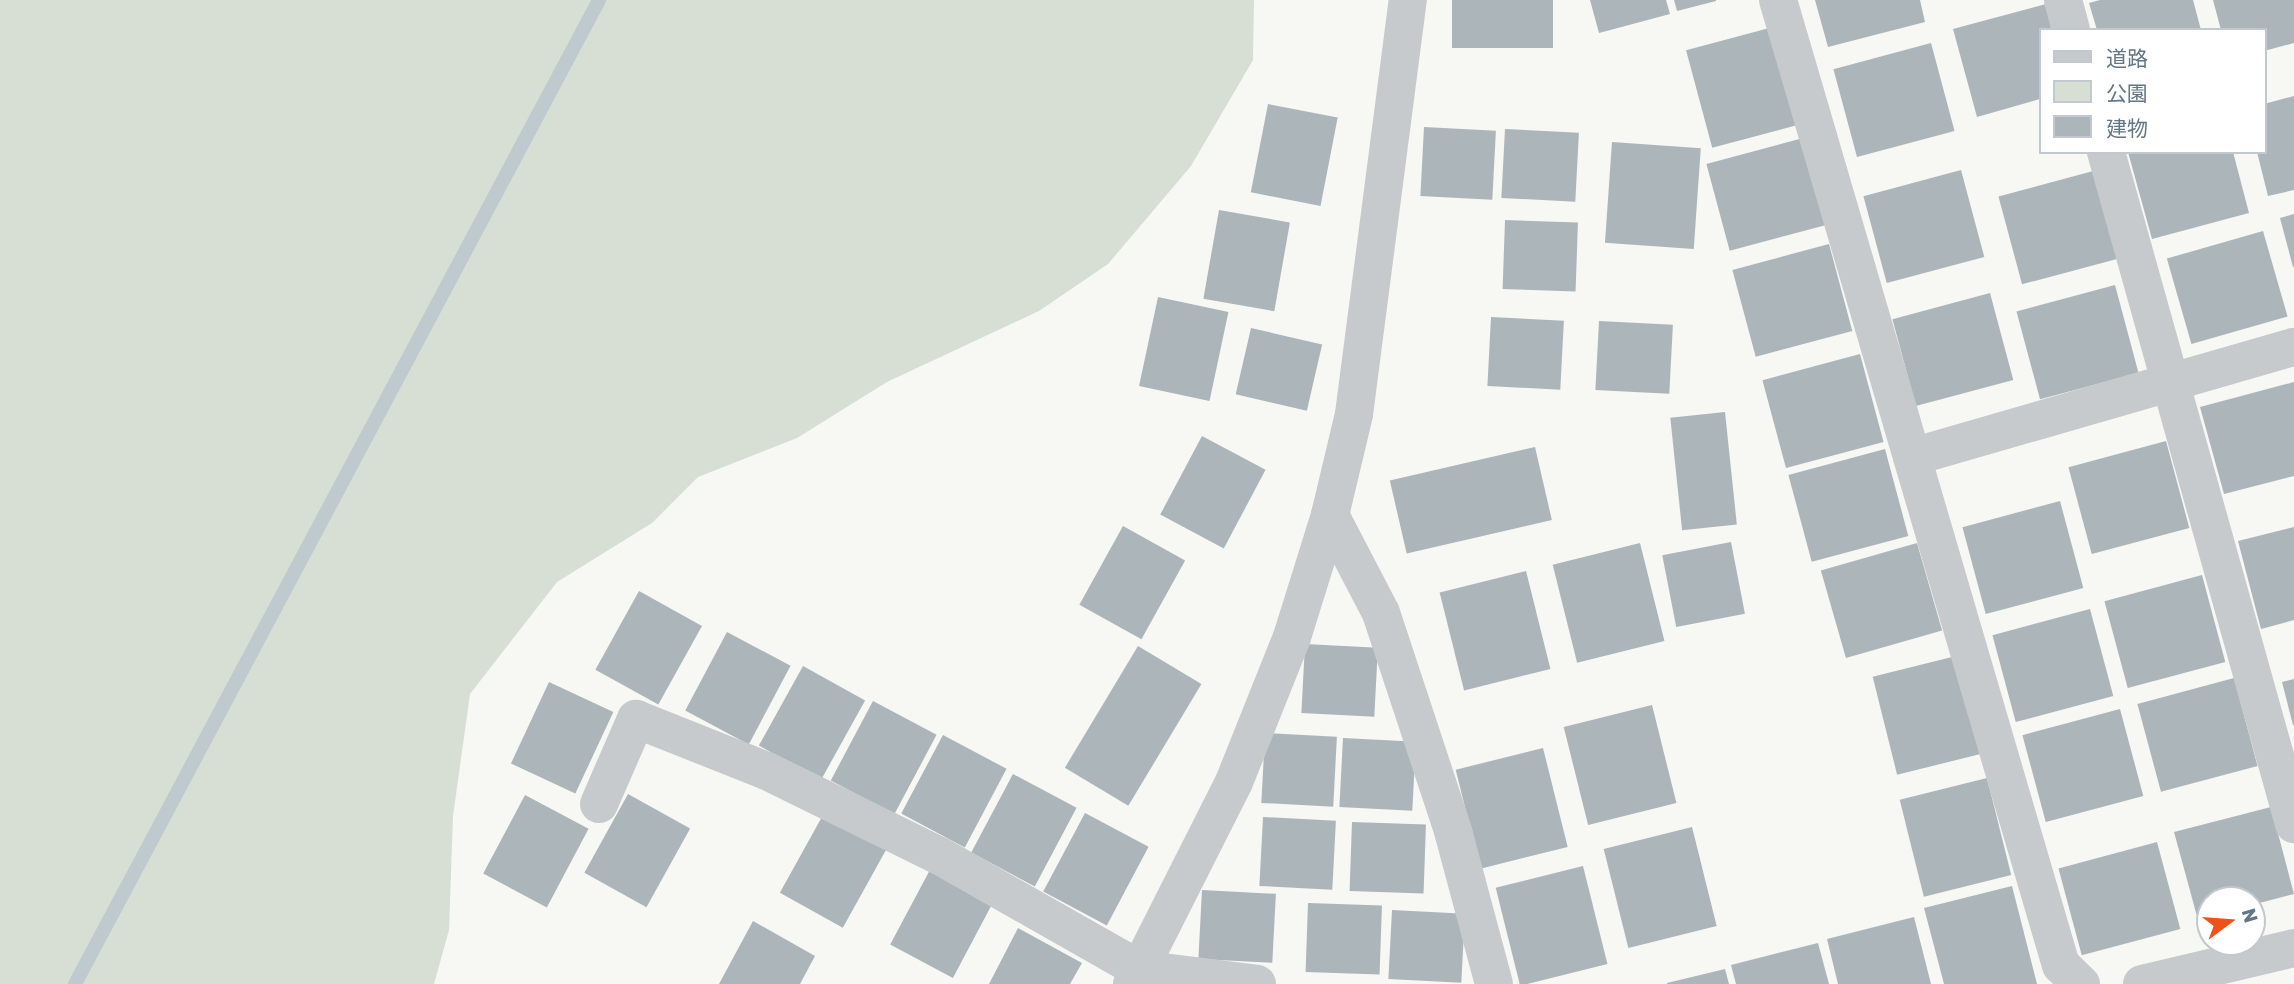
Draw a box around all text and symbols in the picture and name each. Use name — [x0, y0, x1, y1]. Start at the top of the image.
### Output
legend — [2038, 28, 2266, 154]
text: 道路 — [2106, 46, 2148, 71]
text: 公園 — [2106, 81, 2148, 106]
text: 建物 — [2106, 116, 2148, 141]
north arrow — [2196, 886, 2266, 956]
text: N — [2237, 906, 2263, 925]

